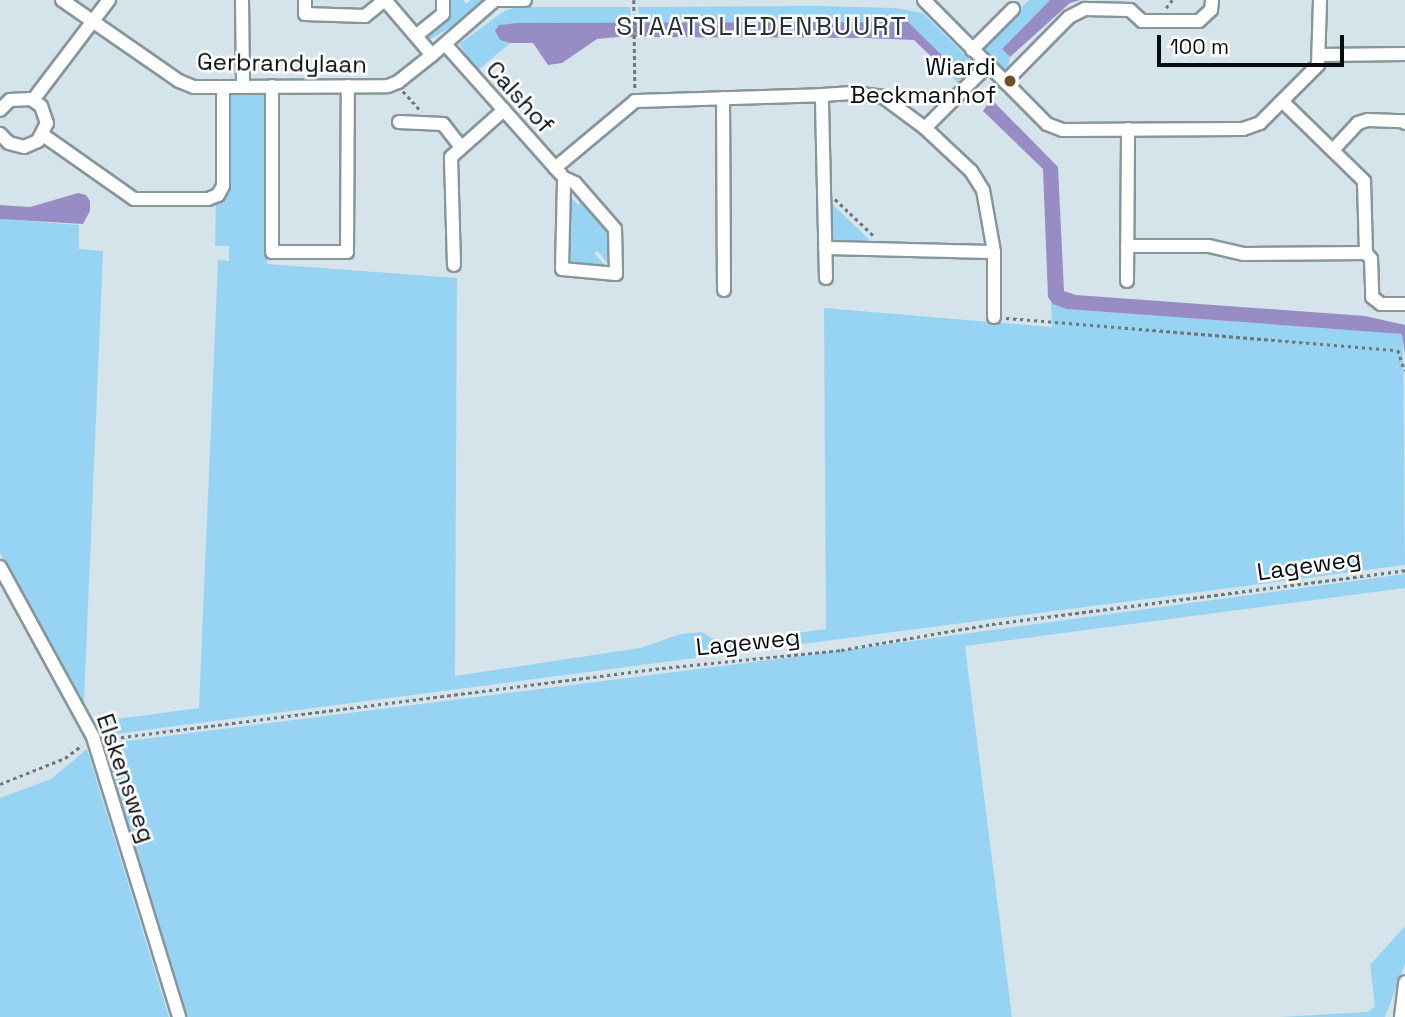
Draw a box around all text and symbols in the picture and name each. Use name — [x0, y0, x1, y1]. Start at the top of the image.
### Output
district label: STAATSLIEDENBUURT — [618, 11, 906, 43]
scale bar — [1160, 21, 1347, 65]
text: 100 m — [1170, 33, 1229, 60]
street label: Gerbrandylaan — [197, 47, 367, 79]
place label: Wiardi Beckmanhof — [850, 53, 996, 109]
street label: Calshof — [480, 55, 560, 139]
marker: Wiardi Beckmanhof — [1002, 73, 1018, 89]
street label: Lageweg — [1255, 543, 1363, 587]
street label: Lageweg — [694, 622, 802, 662]
street label: Elskensweg — [91, 710, 161, 846]

